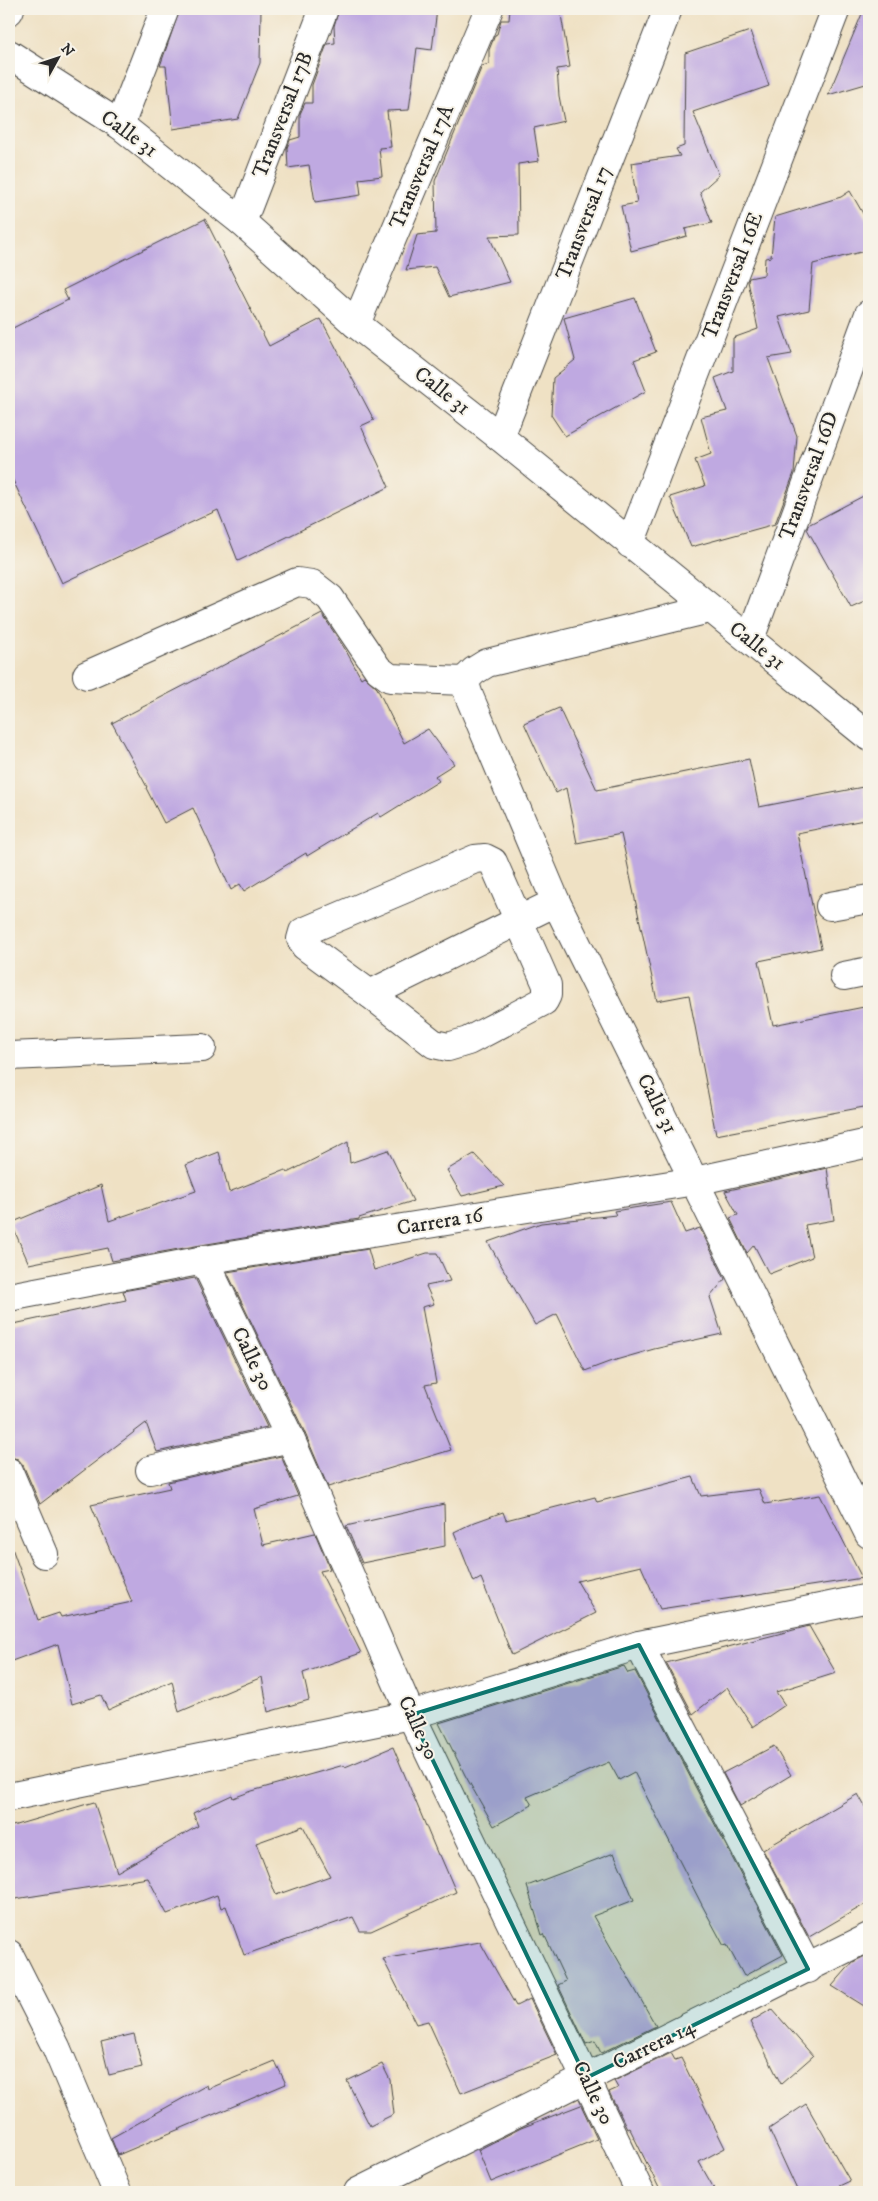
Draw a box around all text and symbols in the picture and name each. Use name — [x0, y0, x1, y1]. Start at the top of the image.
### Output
north arrow — [32, 32, 82, 82]
text: N — [57, 40, 78, 61]
street label: Transversal 17B — [247, 48, 319, 182]
street label: Transversal 17A — [384, 100, 460, 233]
street label: Calle 31 — [95, 105, 163, 163]
street label: Transversal 17 — [550, 162, 618, 284]
street label: Transversal 16E — [697, 209, 769, 343]
street label: Calle 31 — [409, 361, 475, 421]
street label: Transversal 16D — [774, 408, 844, 544]
street label: Calle 31 — [724, 616, 790, 676]
street label: Calle 31 — [631, 1070, 683, 1138]
street label: Carrera 16 — [395, 1202, 486, 1242]
street label: Calle 30 — [225, 1323, 279, 1395]
street label: Calle 30 — [392, 1692, 444, 1764]
street label: Carrera 14 — [609, 2014, 700, 2076]
street label: Calle 30 — [566, 2057, 620, 2129]

